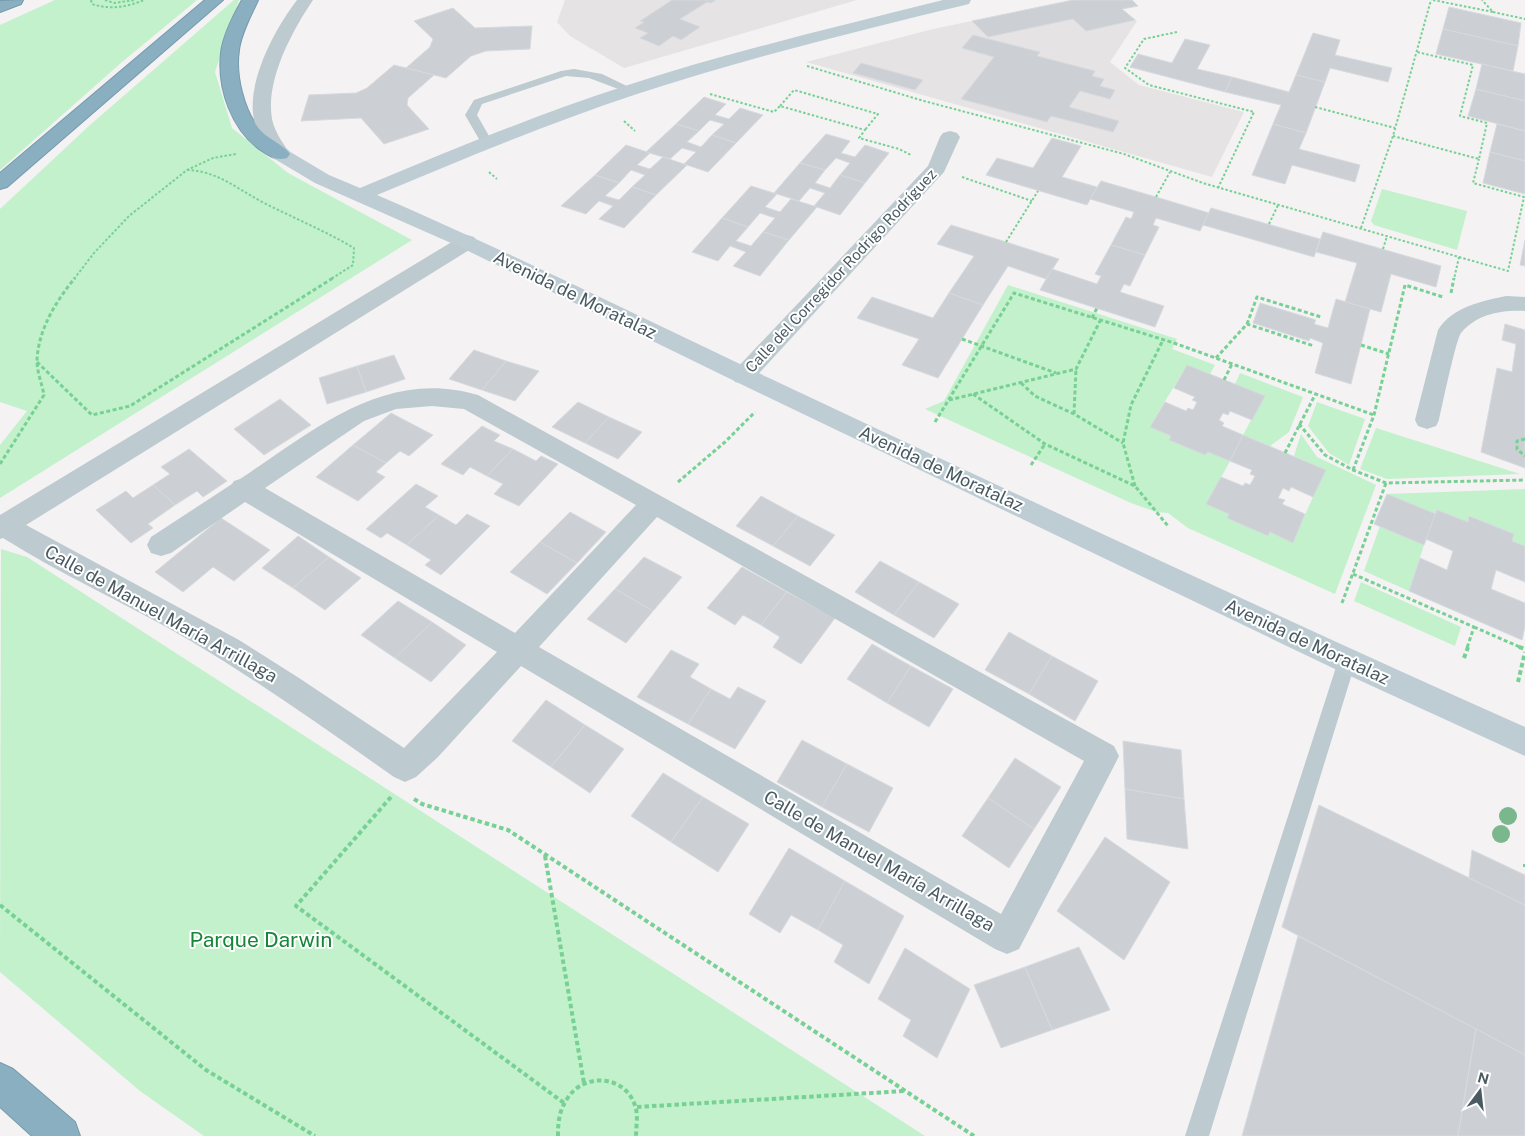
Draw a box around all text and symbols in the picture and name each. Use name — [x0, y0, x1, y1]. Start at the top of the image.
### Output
street label: Calle del Corregidor Rodrigo Rodríguez — [742, 166, 939, 376]
street label: Avenida de Moratalaz — [490, 246, 660, 343]
street label: Avenida de Moratalaz — [856, 421, 1027, 516]
street label: Calle de Manuel María Arrillaga — [41, 541, 281, 686]
street label: Avenida de Moratalaz — [1222, 594, 1393, 689]
street label: Calle de Manuel María Arrillaga — [760, 786, 998, 935]
park label: Parque Darwin — [190, 927, 332, 952]
north arrow — [1455, 1066, 1505, 1116]
text: N — [1476, 1069, 1491, 1088]

